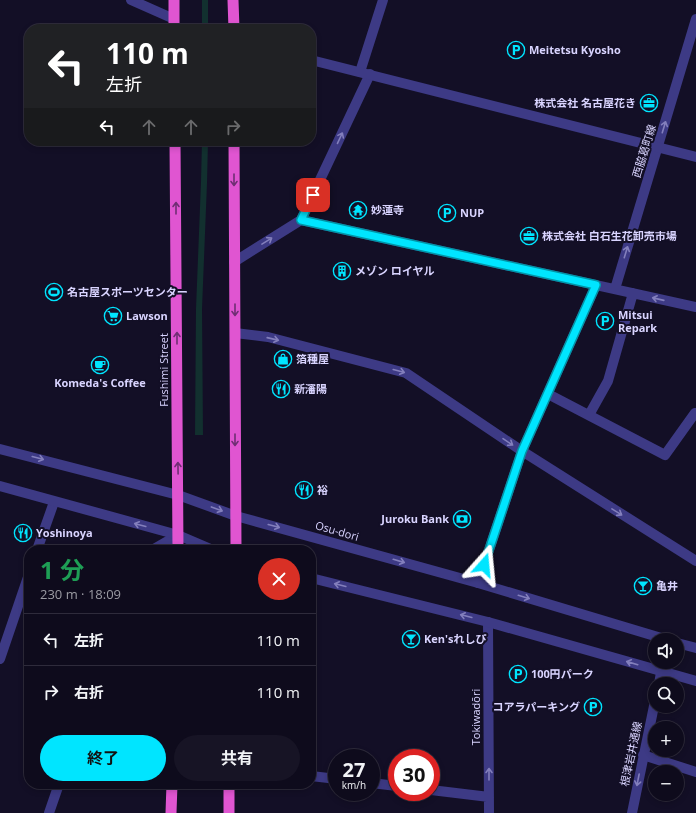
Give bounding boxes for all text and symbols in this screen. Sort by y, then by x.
text: 110 m [106,34,189,72]
icon: left [40,40,92,92]
parking icon: Meitetsu Kyosho [506,40,526,60]
place label: Meitetsu Kyosho [529,42,621,57]
text: 左折 [106,72,142,96]
office icon: 株式会社 名古屋花き [639,93,659,113]
place label: 株式会社 名古屋花き [534,95,636,110]
icon: left [96,116,118,138]
icon: ahead [138,116,160,138]
icon: ahead [180,116,202,138]
icon: right [222,116,244,138]
one-way arrow [661,121,668,134]
street label: 西脇葛町線 [628,122,659,179]
one-way arrow [337,133,344,145]
one-way arrow [230,173,238,186]
pin [296,178,330,212]
icon: arrive [302,184,324,206]
temple icon: 妙蓮寺 [348,200,368,220]
one-way arrow [172,202,180,215]
place label: 妙蓮寺 [371,202,404,217]
parking icon: NUP [437,203,457,223]
place label: NUP [460,205,484,220]
office icon: 株式会社 白石生花卸売市場 [519,226,539,246]
place label: 株式会社 白石生花卸売市場 [542,228,677,243]
one-way arrow [261,237,272,245]
one-way arrow [623,246,630,259]
building icon: メゾン ロイヤル [332,261,352,281]
place label: メゾン ロイヤル [355,263,435,278]
sports icon: 名古屋スポーツセンター [44,282,64,302]
place label: 名古屋スポーツセンター [67,284,188,299]
one-way arrow [652,294,665,302]
one-way arrow [231,303,239,316]
supermarket icon: Lawson [103,306,123,326]
place label: Mitsui Repark [618,307,657,335]
place label: Lawson [126,308,168,323]
parking icon: Mitsui Repark [595,311,615,331]
one-way arrow [173,332,181,345]
street label: Fushimi Street [156,333,171,407]
one-way arrow [266,335,279,343]
shop icon: 箔種屋 [273,349,293,369]
place label: 箔種屋 [296,351,329,366]
cafe icon: Komeda's Coffee [90,355,110,375]
one-way arrow [392,368,405,375]
place label: Komeda's Coffee [54,375,146,390]
restaurant icon: 新瀋陽 [271,379,291,399]
place label: 新瀋陽 [294,381,327,396]
one-way arrow [232,433,239,446]
one-way arrow [502,438,514,446]
one-way arrow [31,455,44,463]
one-way arrow [174,462,182,475]
restaurant icon: 裕 [294,480,314,500]
place label: 裕 [317,482,328,497]
one-way arrow [210,506,222,514]
one-way arrow [611,508,623,516]
bank icon: Juroku Bank [452,509,472,529]
place label: Juroku Bank [380,511,449,526]
street label: Osu-dori [314,517,361,544]
one-way arrow [134,521,147,528]
restaurant icon: Yoshinoya [13,523,33,543]
one-way arrow [267,523,280,530]
place label: Yoshinoya [36,525,93,540]
position arrow [463,544,505,586]
text: 1 分 [40,553,84,586]
button: close [258,558,300,600]
one-way arrow [392,558,405,565]
bar icon: 亀井 [633,576,653,596]
place label: 亀井 [656,578,678,593]
one-way arrow [334,581,347,588]
text: 230 m · 18:09 [40,585,121,603]
one-way arrow [517,594,530,601]
one-way arrow [460,612,473,620]
icon: left [40,629,62,651]
bar icon: Ken'sれしぴ [401,629,421,649]
text: 左折 [74,630,104,650]
text: 110 m [256,630,300,650]
place label: Ken'sれしぴ [424,631,486,646]
map controls [648,633,684,801]
button: sound [648,633,684,669]
one-way arrow [625,659,638,666]
parking icon: 100円パーク [508,664,528,684]
place label: 100円パーク [531,666,594,681]
button: search [648,677,684,713]
icon: right [40,681,62,703]
text: 右折 [74,682,104,702]
text: 110 m [256,682,300,702]
street label: Tokiwadōri [468,689,483,745]
parking icon: コアラパーキング [583,697,603,717]
place label: コアラパーキング [492,699,580,714]
street label: 根津岩井通線 [616,720,645,788]
button: + [648,721,684,757]
button: 終了 [40,735,166,781]
button: 共有 [174,735,300,781]
speed limit sign: 30 [388,749,440,801]
text: 27 [343,756,365,783]
button: − [648,765,684,801]
one-way arrow [485,768,492,781]
one-way arrow [634,773,642,786]
text: km/h [342,778,366,792]

